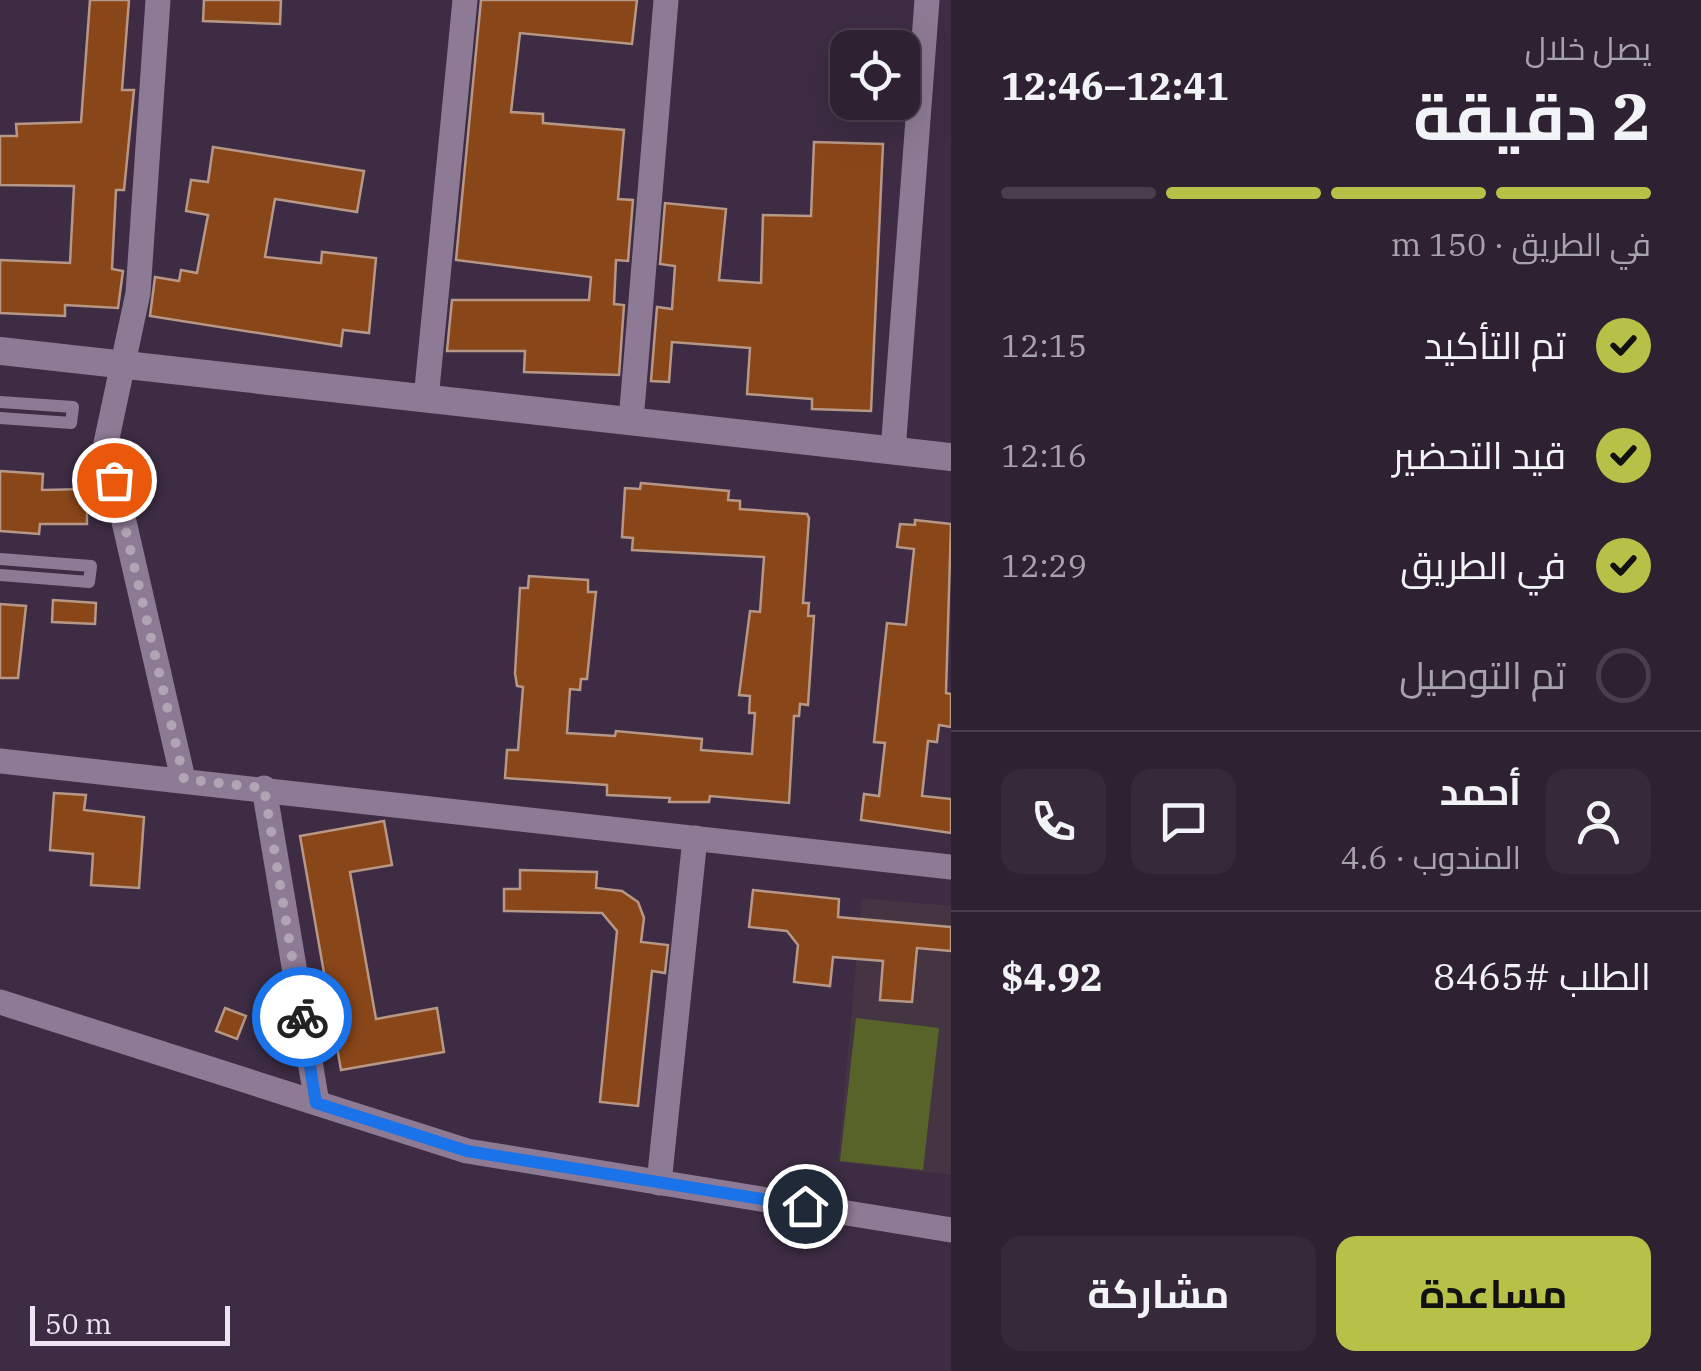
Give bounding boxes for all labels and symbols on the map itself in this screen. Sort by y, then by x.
pin [72,438,157,523]
courier [252,967,352,1067]
pin [763,1164,848,1249]
scale bar [30,1301,230,1346]

